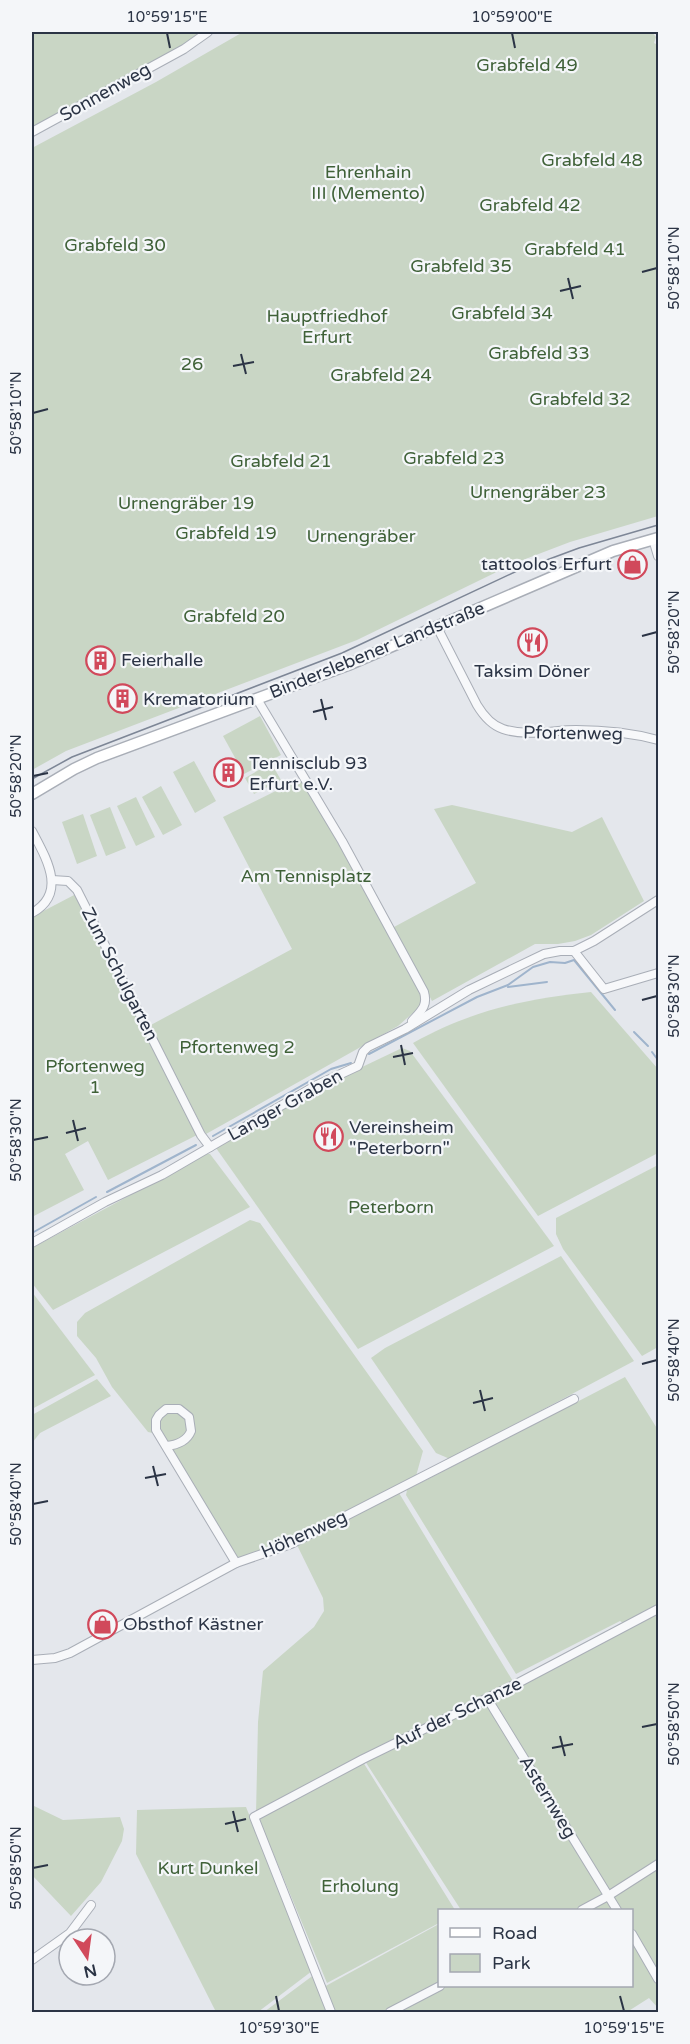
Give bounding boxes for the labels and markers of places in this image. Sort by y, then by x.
shop icon: tattoolos Erfurt [617,548,649,580]
place label: tattoolos Erfurt [481,553,612,575]
restaurant icon: Taksim Döner [516,626,548,658]
building icon: Feierhalle [84,644,116,676]
place label: Feierhalle [121,649,203,671]
place label: Taksim Döner [474,660,590,682]
building icon: Krematorium [106,683,138,715]
place label: Krematorium [143,688,255,710]
place label: Tennisclub 93 Erfurt e.V. [249,752,368,795]
building icon: Tennisclub 93 Erfurt e.V. [212,757,244,789]
place label: Vereinsheim "Peterborn" [349,1116,454,1159]
restaurant icon: Vereinsheim "Peterborn" [312,1121,344,1153]
shop icon: Obsthof Kästner [86,1608,118,1640]
place label: Obsthof Kästner [123,1613,263,1635]

